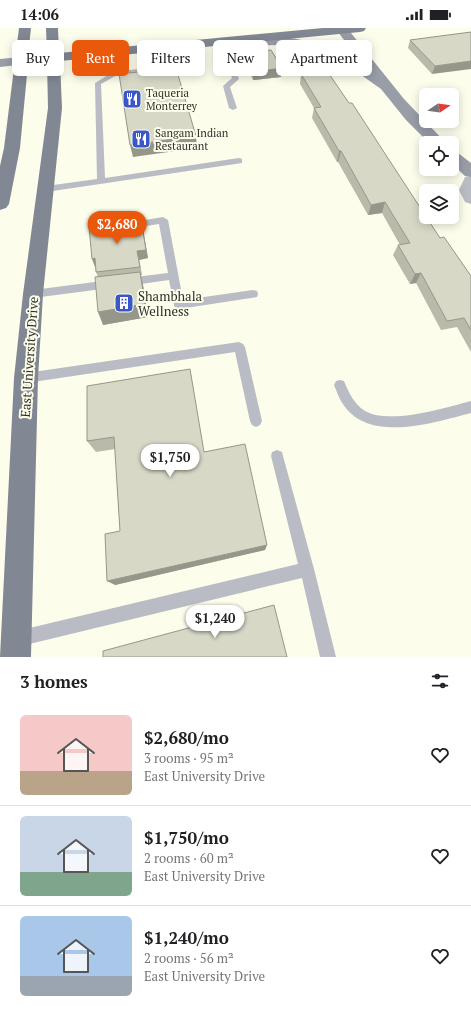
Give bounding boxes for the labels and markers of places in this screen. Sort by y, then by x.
place label: Taqueria Monterrey [146,86,198,113]
restaurant icon: Taqueria Monterrey [121,88,143,110]
place label: Sangam Indian Restaurant [155,126,229,153]
restaurant icon: Sangam Indian Restaurant [130,128,152,150]
pin: $2,680 [84,211,150,245]
place label: Shambhala Wellness [138,287,203,320]
building icon: Shambhala Wellness [113,292,135,314]
pin: $1,750 [137,444,203,478]
pin: $1,240 [182,605,248,639]

